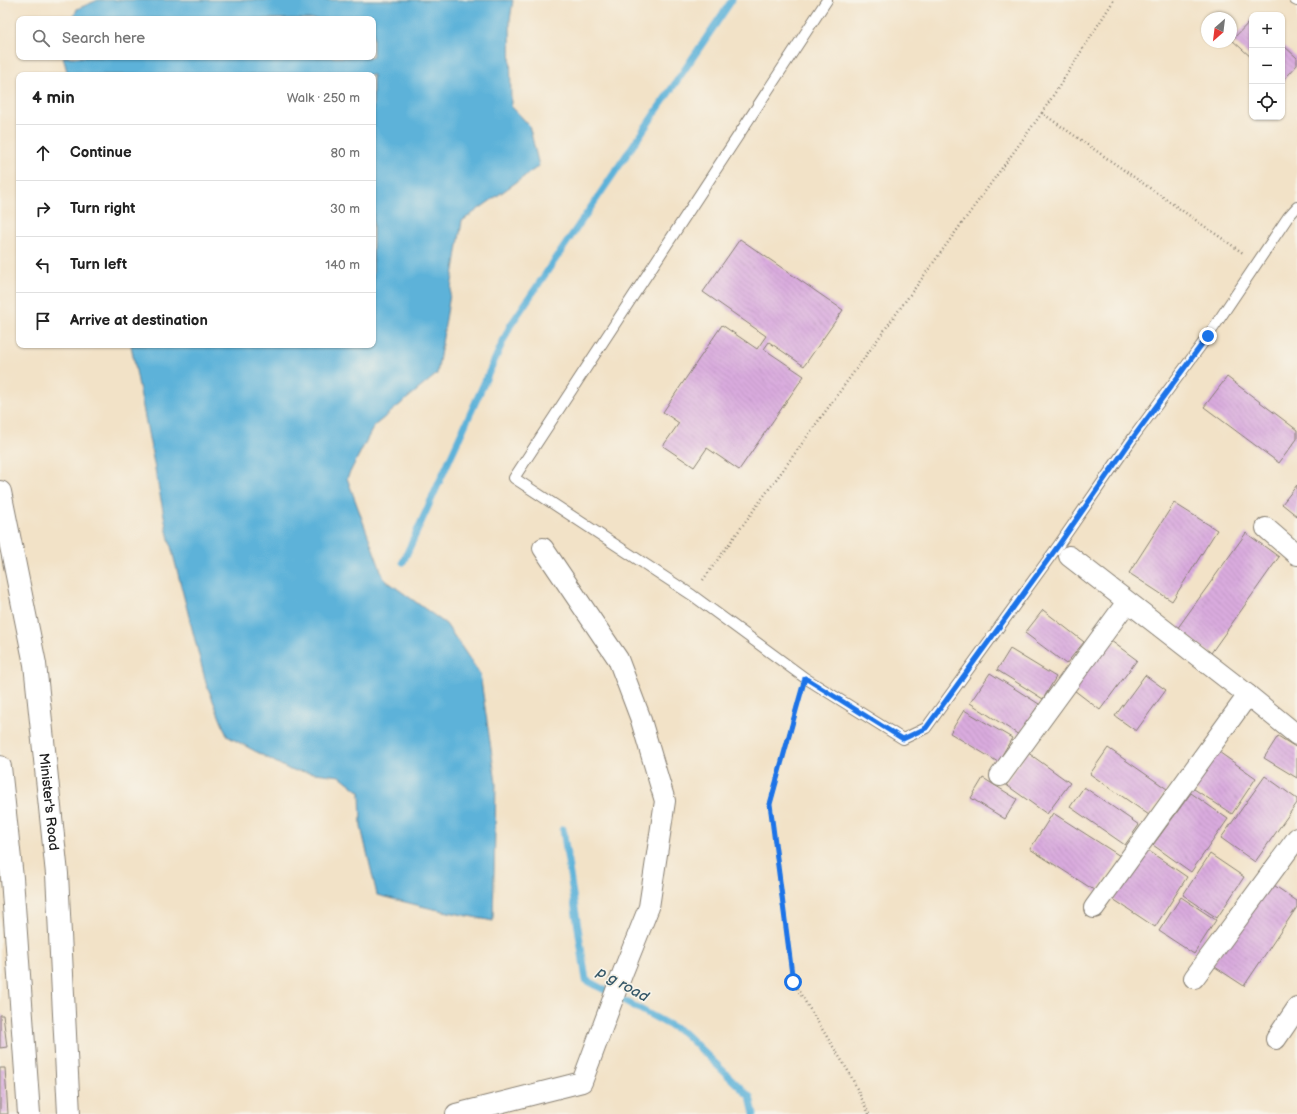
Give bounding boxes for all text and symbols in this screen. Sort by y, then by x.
north arrow [1201,12,1237,48]
map controls [1249,12,1285,120]
button: + [1249,12,1285,48]
search box [16,16,376,60]
icon: search [30,27,52,49]
text: Search here [62,29,145,48]
button: − [1249,48,1285,84]
button: locate [1249,84,1285,120]
text: 4 min [32,88,75,108]
text: Walk · 250 m [287,90,360,106]
icon: ahead [32,142,54,164]
text: Continue [70,143,132,162]
text: 80 m [331,145,360,161]
icon: right [32,198,54,220]
text: Turn right [70,199,135,218]
text: 30 m [330,201,360,217]
icon: left [32,254,54,276]
text: Turn left [70,255,127,274]
text: 140 m [325,257,360,273]
icon: arrive [32,310,54,332]
text: Arrive at destination [70,311,208,330]
route end [1199,327,1217,345]
street label: Minister's Road [35,752,62,851]
water label: p g road [593,962,652,1007]
route start [784,973,802,991]

